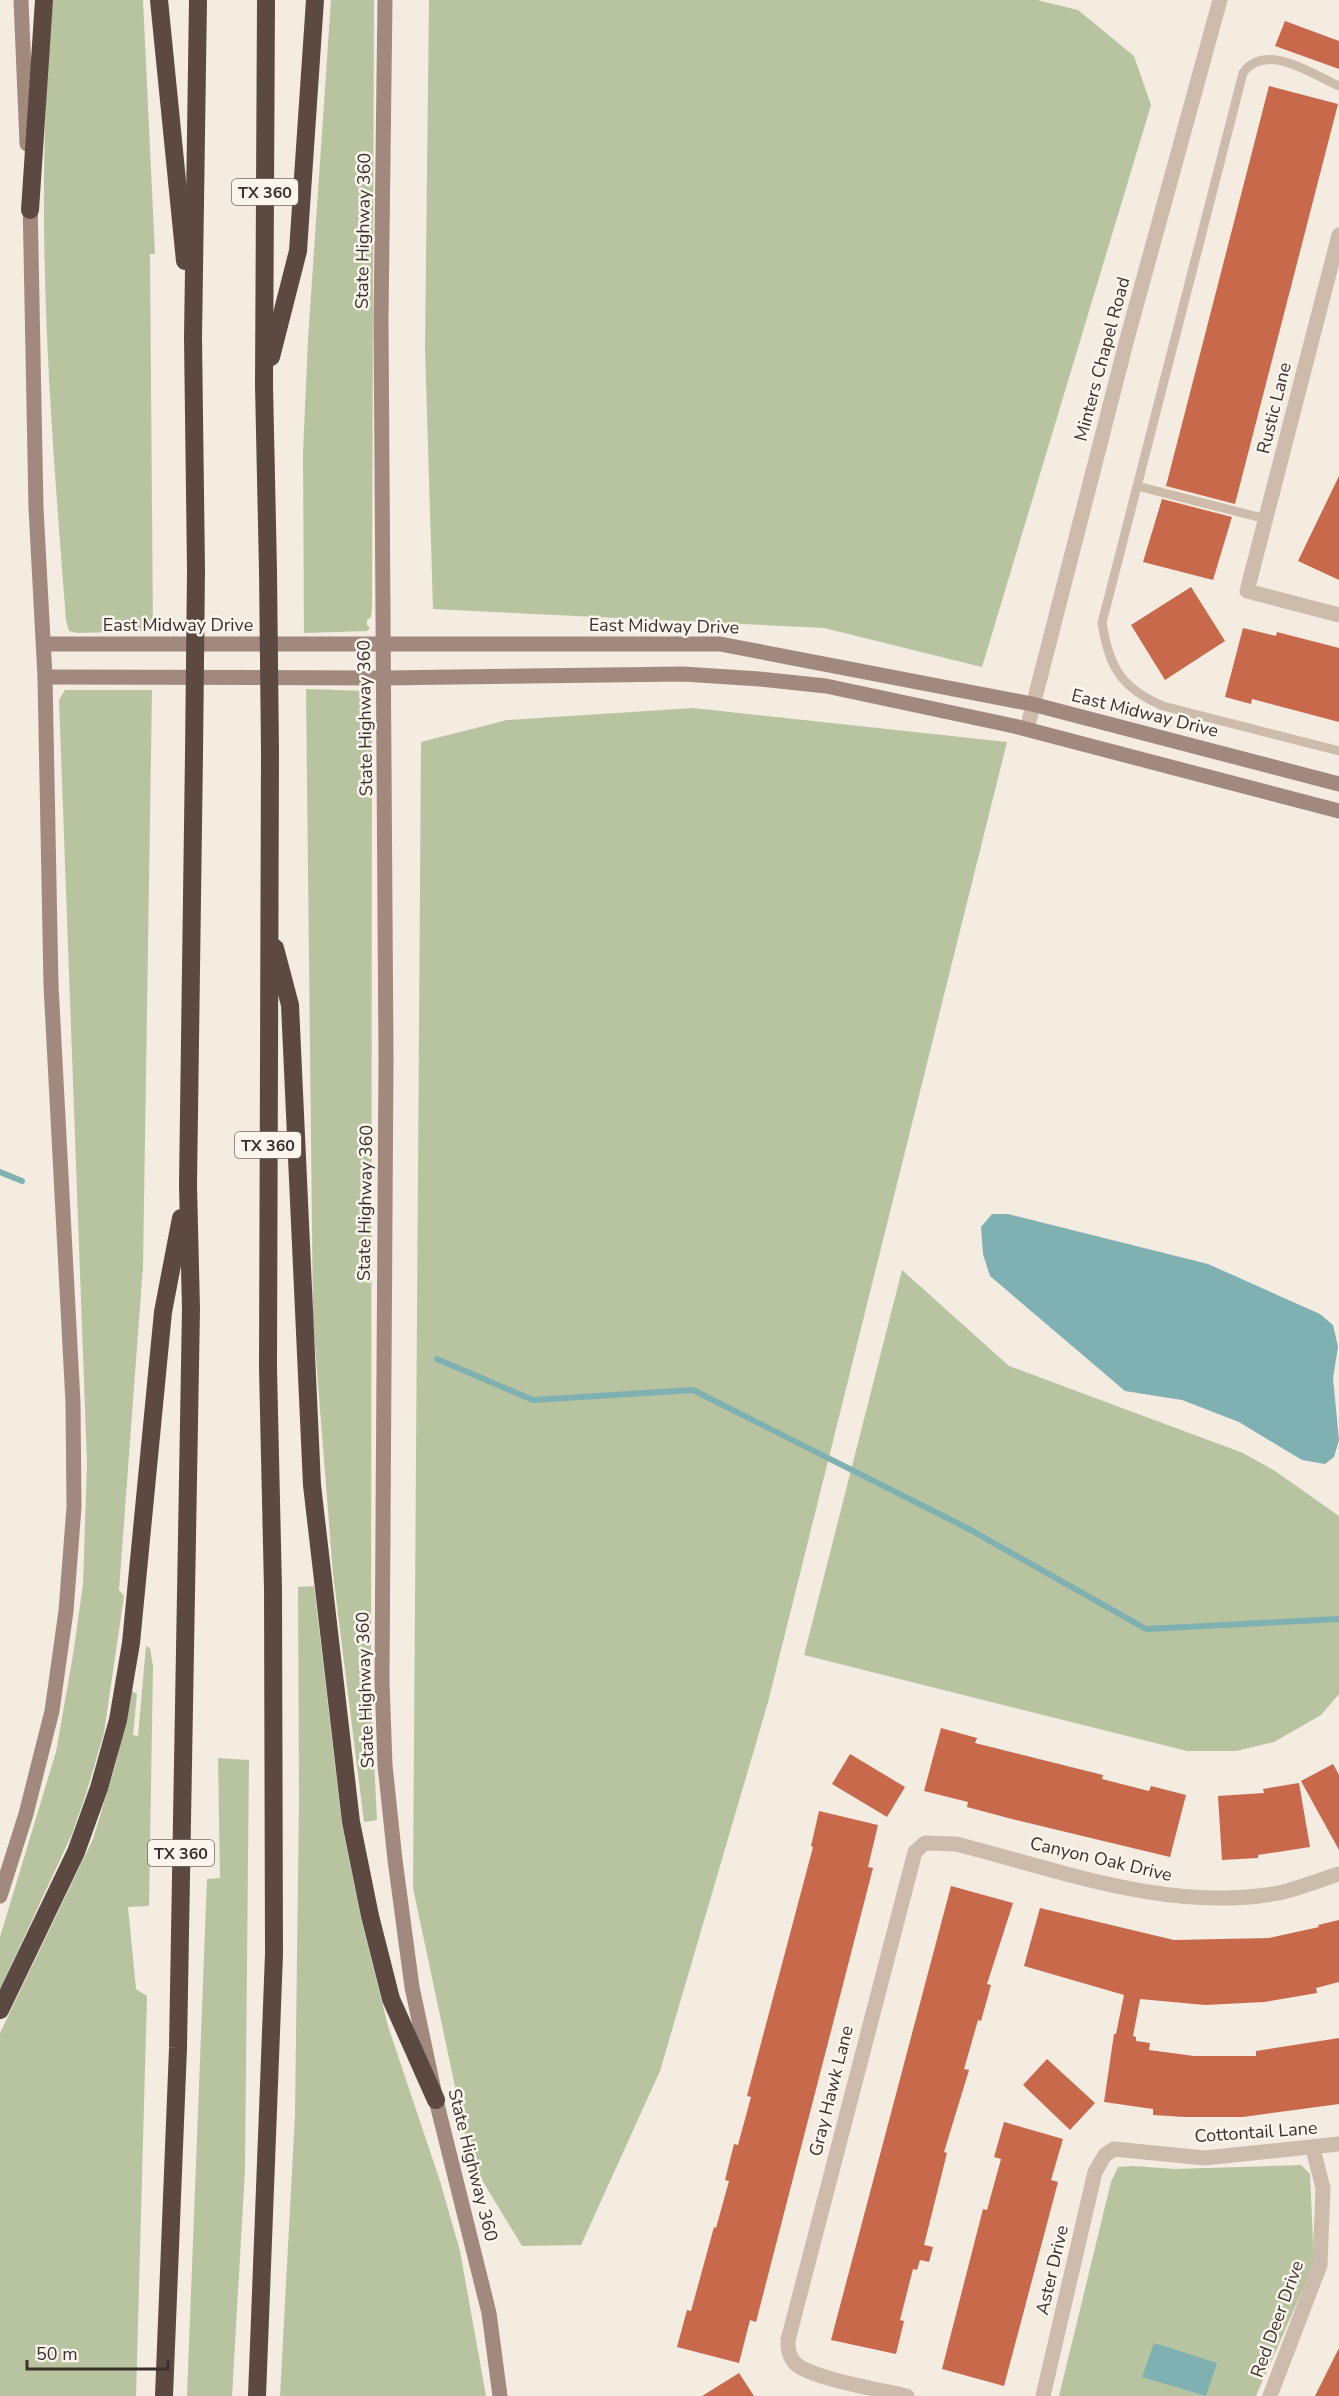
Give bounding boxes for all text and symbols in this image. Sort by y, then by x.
street label: State Highway 360 [350,153,376,309]
road number: TX 360 [232,179,298,205]
street label: Minters Chapel Road [1069,274,1135,444]
street label: Rustic Lane [1251,360,1297,456]
street label: East Midway Drive [103,613,253,637]
street label: East Midway Drive [589,613,739,639]
street label: State Highway 360 [352,640,378,796]
street label: East Midway Drive [1069,683,1221,743]
street label: State Highway 360 [352,1125,378,1281]
road number: TX 360 [235,1132,301,1158]
street label: State Highway 360 [350,1611,380,1769]
street label: Canyon Oak Drive [1028,1831,1174,1887]
road number: TX 360 [148,1840,214,1866]
street label: Gray Hawk Lane [803,2023,859,2159]
street label: State Highway 360 [442,2086,504,2244]
street label: Cottontail Lane [1194,2116,1318,2148]
street label: Aster Drive [1030,2223,1074,2317]
street label: Red Deer Drive [1245,2257,1309,2381]
scale bar [27,2333,168,2371]
text: 50 m [36,2342,78,2366]

